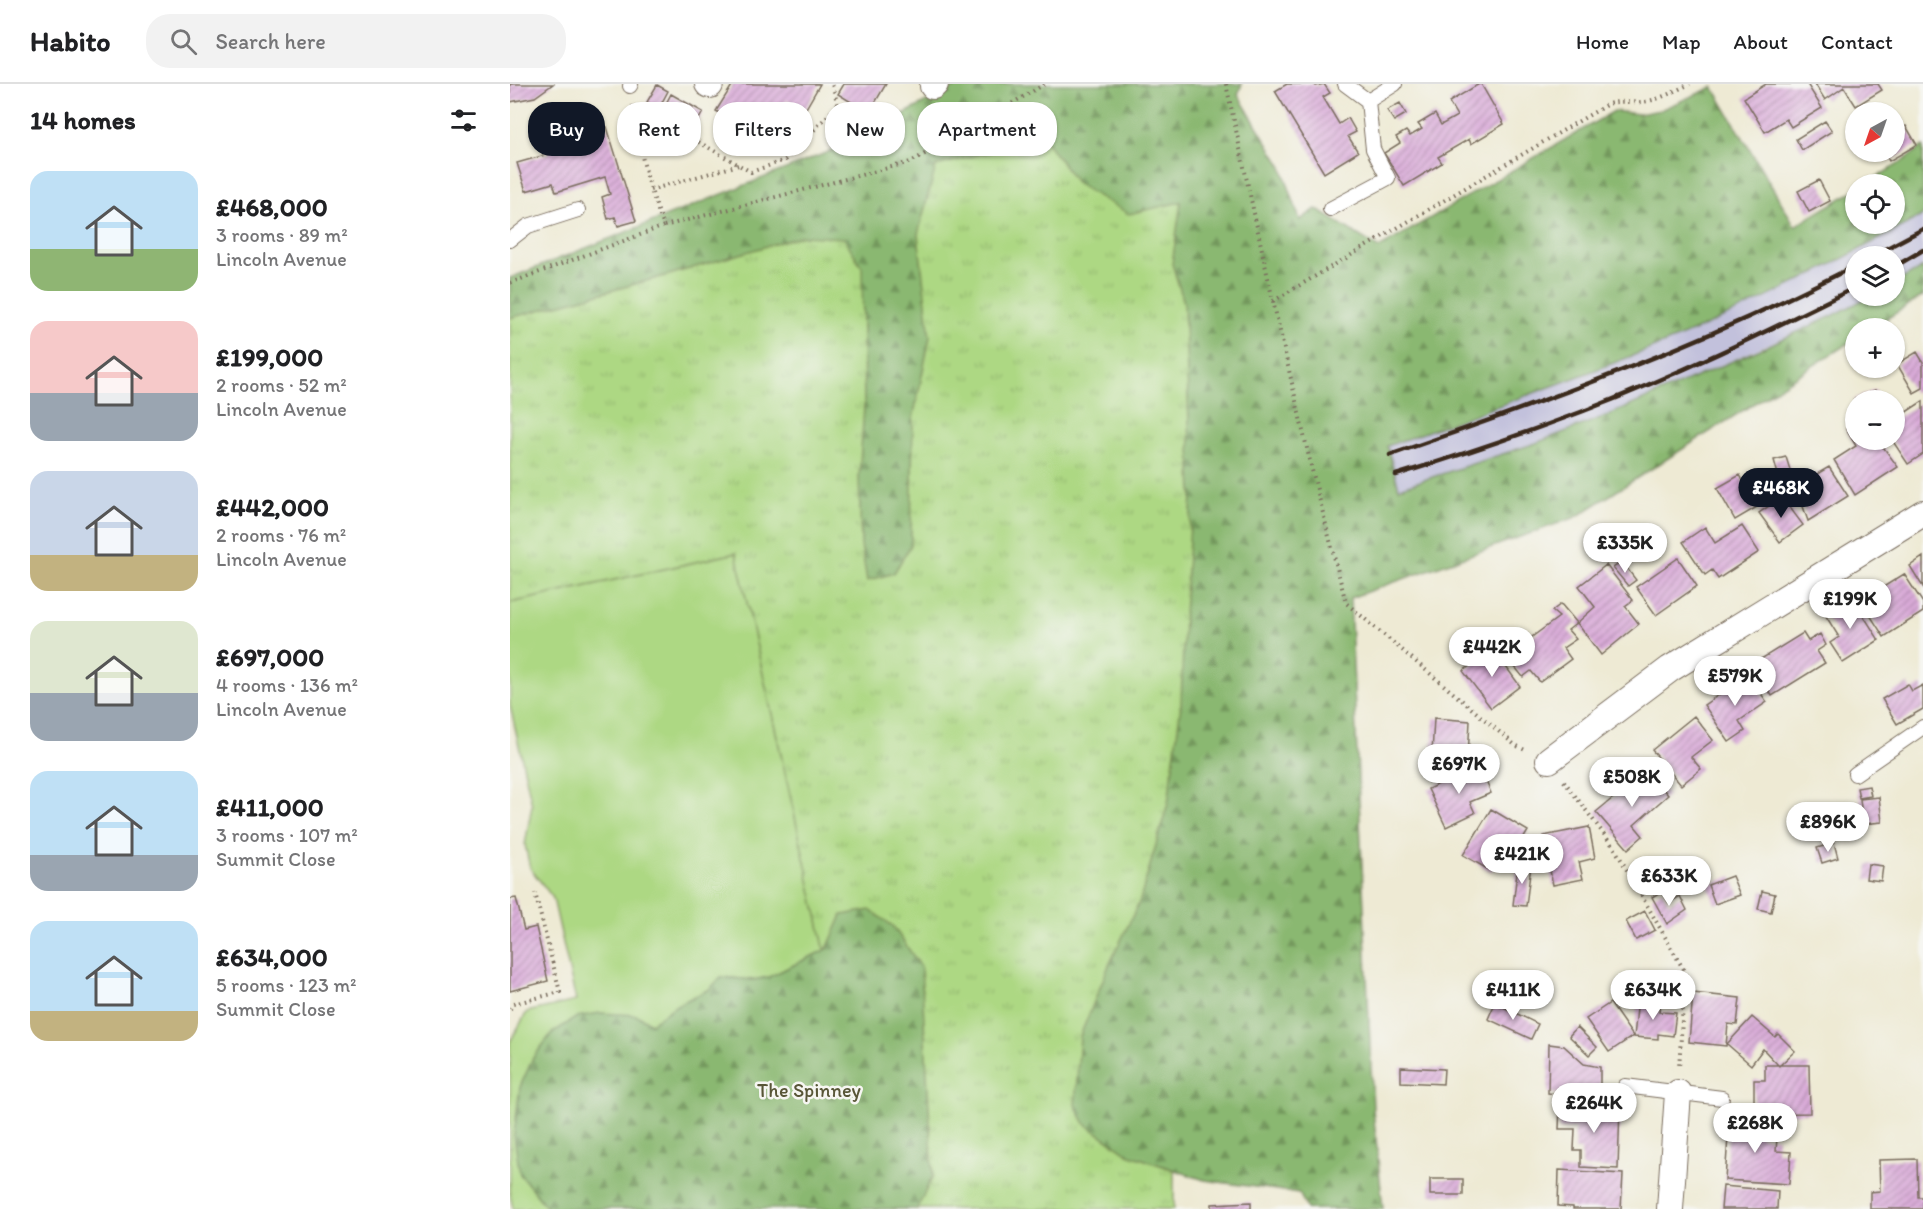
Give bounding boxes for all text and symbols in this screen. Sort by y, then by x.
search box [146,14,566,68]
text: Habito [30,24,110,58]
icon: search [167,25,200,58]
text: Search here [215,28,326,55]
text: Home [1576,29,1629,54]
text: Map [1662,29,1701,54]
text: About [1734,29,1788,54]
text: Contact [1821,29,1893,54]
chip: Buy [528,102,605,156]
chip: Rent [617,102,701,156]
chip: Filters [713,102,813,156]
chip: New [825,102,905,156]
chip: Apartment [917,102,1057,156]
north arrow [1845,102,1905,162]
map controls [1845,102,1905,450]
text: 14 homes [30,104,136,136]
icon: filters [447,104,480,137]
button: locate [1845,174,1905,234]
text: £468,000 [216,191,328,223]
icon: home [78,195,150,267]
text: 3 rooms · 89 m² [216,223,348,247]
button: layers [1845,246,1905,306]
text: Lincoln Avenue [216,247,347,271]
button: + [1845,318,1905,378]
text: £199,000 [216,341,323,373]
icon: home [78,345,150,417]
text: 2 rooms · 52 m² [216,373,347,397]
button: − [1845,390,1905,450]
text: Lincoln Avenue [216,397,347,421]
pin: £468K [1739,468,1823,519]
text: £468K [1752,475,1810,499]
text: £442,000 [216,491,329,523]
icon: home [78,495,150,567]
text: 2 rooms · 76 m² [216,523,346,547]
pin: £335K [1583,523,1667,574]
text: £335K [1597,530,1653,554]
text: Lincoln Avenue [216,547,347,571]
pin: £199K [1808,579,1892,630]
text: £199K [1823,586,1877,610]
pin: £442K [1450,627,1534,678]
text: £442K [1463,634,1521,658]
text: £697,000 [216,641,324,673]
icon: home [78,645,150,717]
pin: £579K [1693,656,1777,707]
text: £579K [1708,663,1762,687]
text: 4 rooms · 136 m² [216,673,358,697]
text: Lincoln Avenue [216,697,347,721]
pin: £697K [1417,744,1501,795]
text: £697K [1432,751,1486,775]
pin: £508K [1590,757,1674,808]
text: £508K [1603,764,1661,788]
text: £411,000 [216,791,324,823]
icon: home [78,795,150,867]
pin: £896K [1786,802,1870,853]
text: £896K [1800,809,1856,833]
text: 3 rooms · 107 m² [216,823,358,847]
pin: £421K [1480,834,1564,885]
text: £421K [1494,841,1550,865]
text: Summit Close [216,847,335,871]
pin: £633K [1627,856,1711,907]
text: £633K [1641,863,1697,887]
text: £634,000 [216,941,328,973]
icon: home [78,945,150,1017]
pin: £411K [1471,970,1555,1021]
pin: £634K [1611,970,1695,1021]
text: 5 rooms · 123 m² [216,973,357,997]
text: £411K [1486,977,1540,1001]
text: £634K [1625,977,1681,1001]
text: Summit Close [216,997,335,1021]
park label: The Spinney [757,1078,862,1102]
pin: £264K [1552,1083,1636,1134]
text: £264K [1566,1090,1622,1114]
pin: £268K [1713,1103,1797,1154]
text: £268K [1727,1110,1783,1134]

